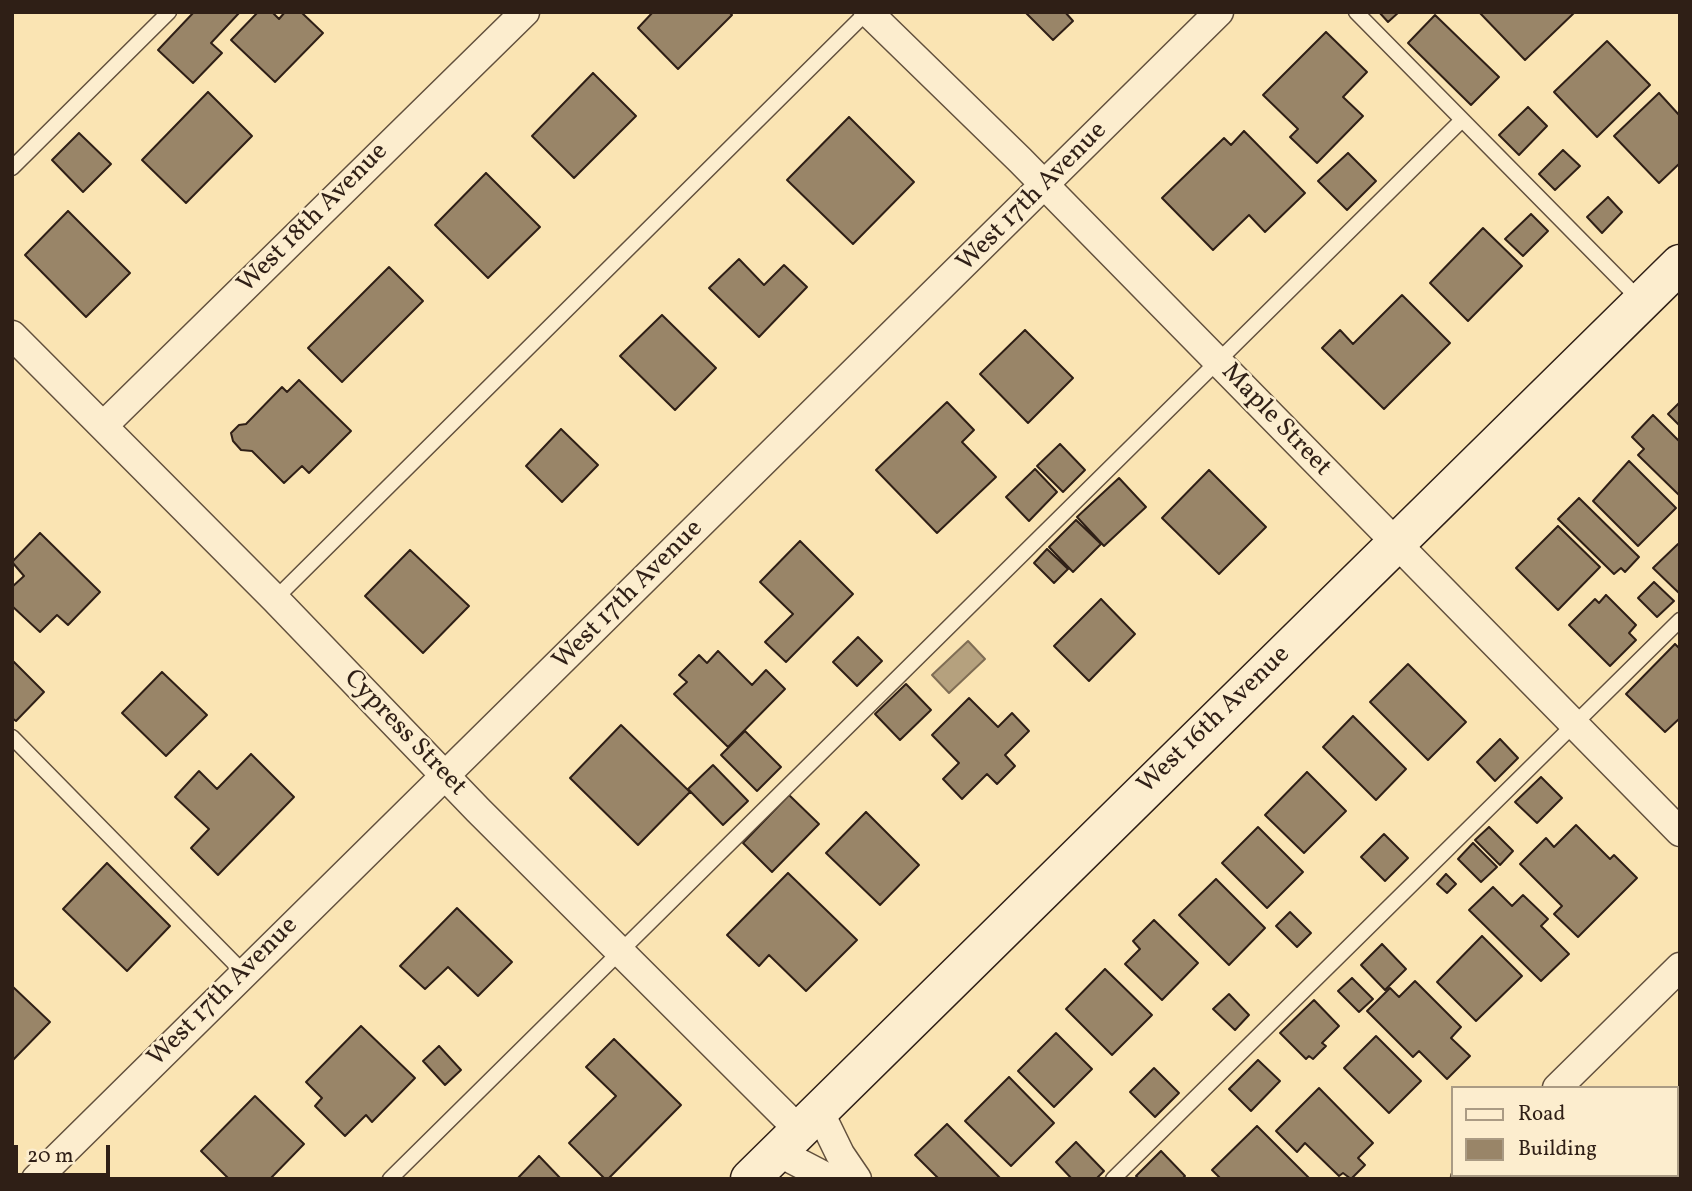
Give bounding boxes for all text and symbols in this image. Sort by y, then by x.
street label: West 17th Avenue [951,116,1115,280]
street label: West 18th Avenue [232,137,396,301]
street label: Maple Street [1213,358,1337,484]
street label: West 17th Avenue [547,514,711,678]
street label: West 16th Avenue [1132,640,1298,802]
street label: Cypress Street [336,664,472,804]
street label: West 17th Avenue [142,911,306,1075]
legend [1450,1086,1678,1177]
text: Road [1518,1100,1565,1129]
scale bar [18,1132,114,1176]
text: Building [1518,1135,1597,1164]
text: 20 m [27,1142,73,1171]

